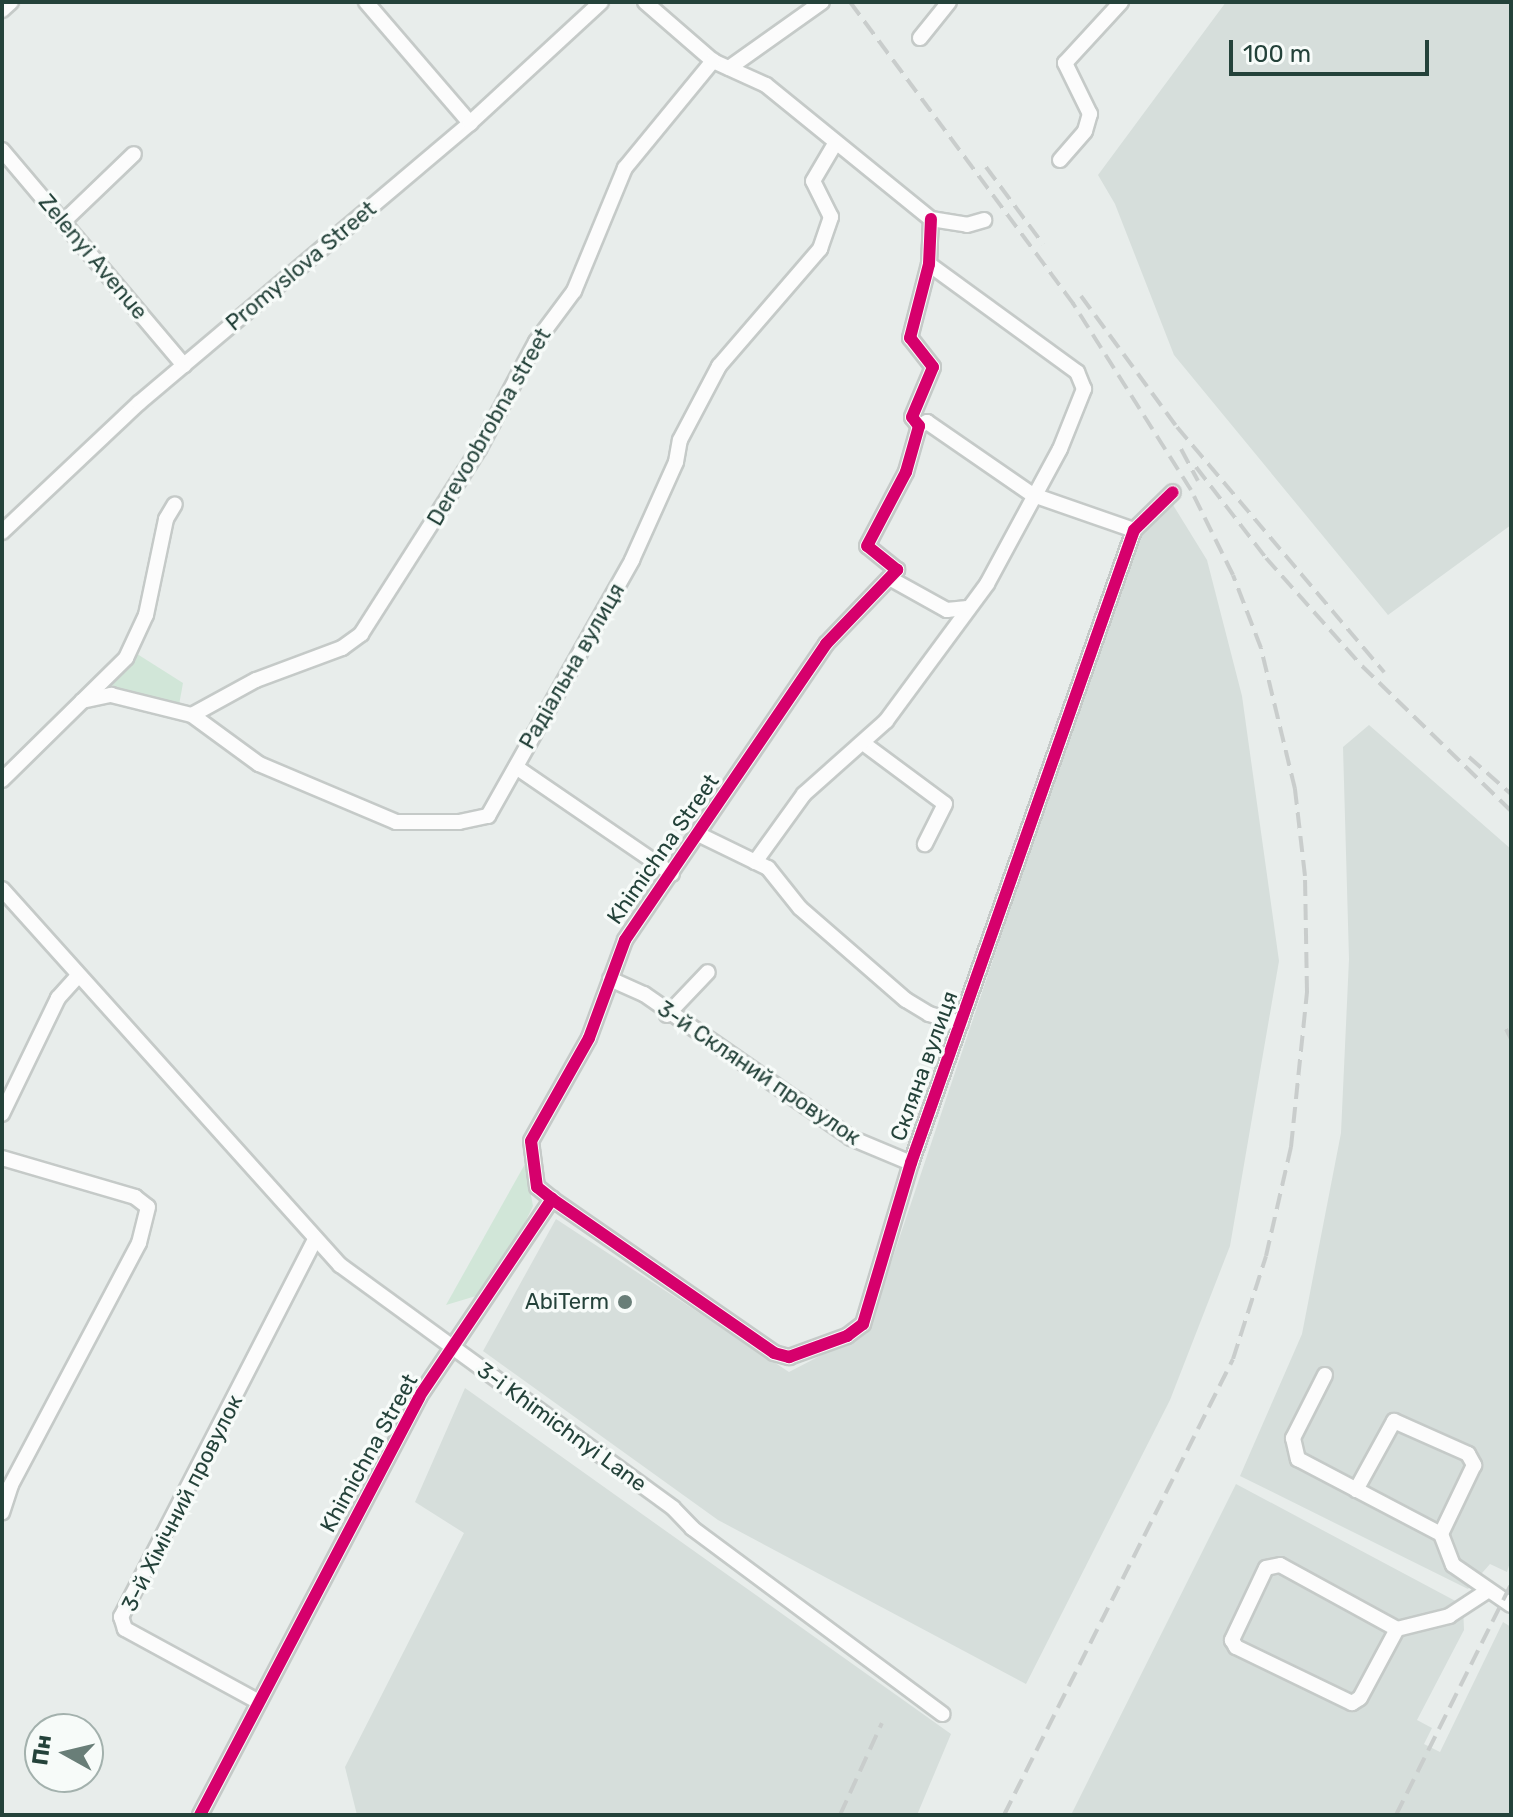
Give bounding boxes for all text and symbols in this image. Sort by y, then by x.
scale bar [1233,24,1433,74]
text: 100 m [1243,40,1311,68]
street label: Zelenyi Avenue [33,189,153,325]
street label: Promyslova Street [221,196,381,336]
street label: Derevoobrobna street [422,324,556,530]
street label: Радіальна вулиця [514,578,630,754]
street label: Khimichna Street [601,769,725,929]
street label: Скляна вулиця [885,987,963,1145]
street label: 3-й Скляний провулок [653,995,865,1151]
place label: AbiTerm [525,1289,609,1315]
marker: AbiTerm [616,1293,634,1311]
street label: 3-i Khimichnyi Lane [472,1357,652,1497]
street label: Khimichna Street [315,1369,423,1537]
street label: 3-й Хімічний провулок [116,1390,248,1616]
north arrow [24,1713,104,1793]
text: Пн [26,1733,57,1767]

